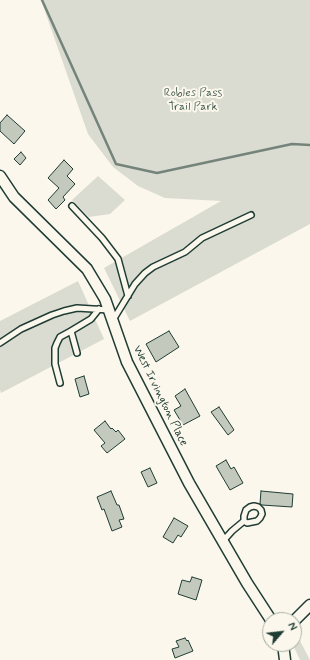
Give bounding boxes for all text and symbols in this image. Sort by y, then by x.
park label: Robles Pass Trail Park [164,86,222,114]
street label: West Irvington Place [129,343,191,449]
north arrow [262,612,302,652]
text: N [284,620,300,633]

